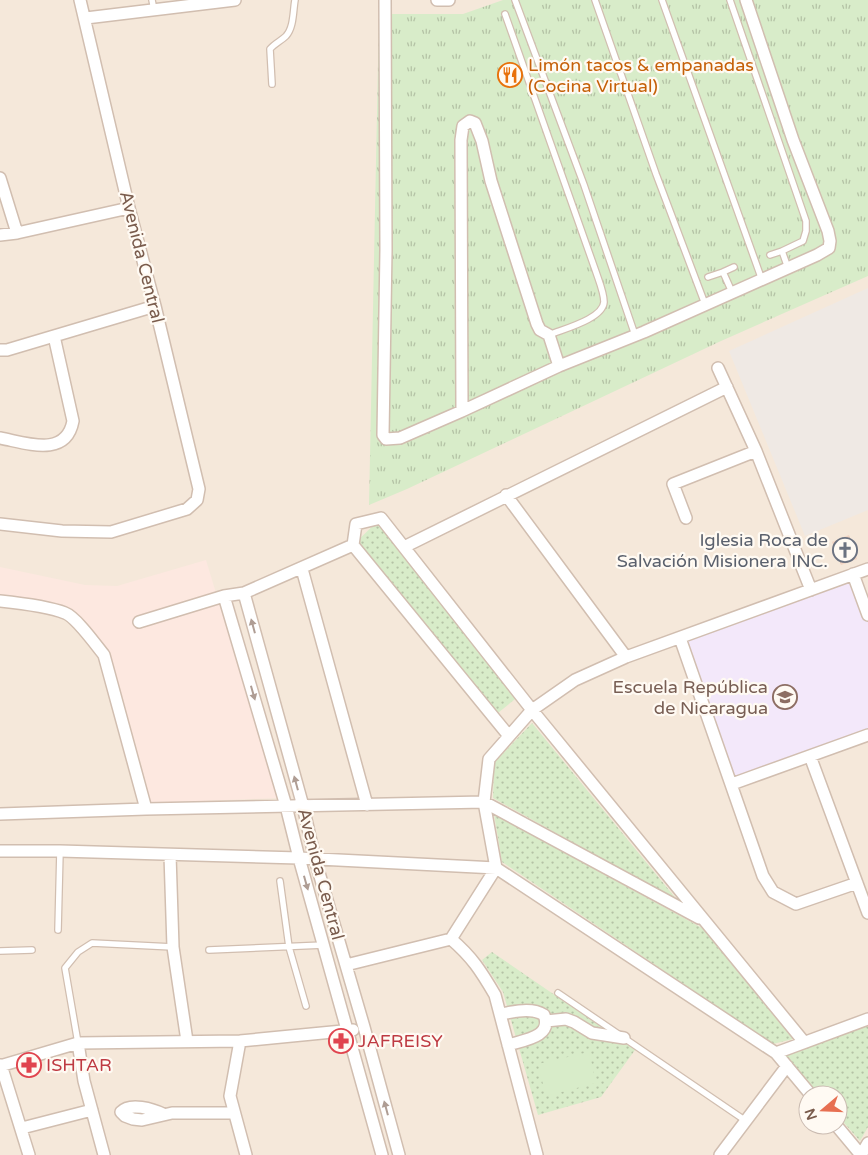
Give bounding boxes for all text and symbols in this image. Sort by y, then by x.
place label: Limón tacos & empanadas (Cocina Virtual) [528,54,754,97]
restaurant icon: Limón tacos & empanadas (Cocina Virtual) [497,62,523,88]
street label: Avenida Central [115,189,169,325]
place label: Iglesia Roca de Salvación Misionera INC. [617,529,828,572]
church icon: Iglesia Roca de Salvación Misionera INC. [832,537,858,563]
one-way arrow [249,619,257,634]
place label: Escuela República de Nicaragua [613,676,768,719]
school or university icon: Escuela República de Nicaragua [772,684,798,710]
one-way arrow [249,686,257,701]
one-way arrow [292,775,300,790]
street label: Avenida Central [293,806,349,942]
one-way arrow [302,876,310,891]
pharmacy icon: JAFREISY [328,1028,354,1054]
place label: JAFREISY [358,1030,443,1052]
pharmacy icon: ISHTAR [16,1052,42,1078]
place label: ISHTAR [46,1054,112,1076]
north arrow [798,1085,848,1135]
one-way arrow [382,1100,390,1115]
text: N [801,1106,821,1122]

